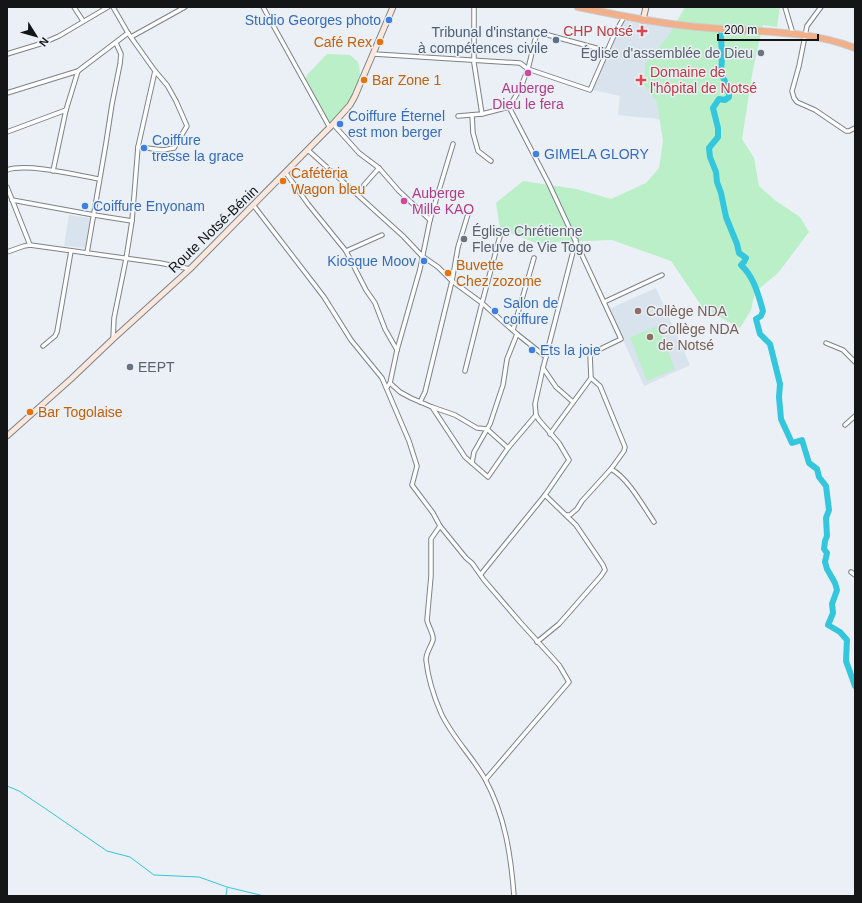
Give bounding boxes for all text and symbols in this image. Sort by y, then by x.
place label: Studio Georges photo [245,12,381,28]
marker: Studio Georges photo [384,15,394,25]
north arrow [16,16,56,56]
scale bar [718,16,818,42]
place label: CHP Notsé [563,23,633,39]
text: 200 m [724,23,757,37]
place label: Tribunal d'instance à compétences civile [418,24,548,56]
marker: CHP Notsé [636,25,648,37]
place label: Café Rex [314,34,372,50]
text: N [37,35,51,49]
marker: Tribunal d'instance à compétences civile [551,35,561,45]
marker: Café Rex [375,37,385,47]
place label: Église d'assemblée de Dieu [581,45,753,61]
marker: Église d'assemblée de Dieu [756,48,766,58]
place label: Domaine de l'hôpital de Notsé [650,64,757,96]
marker: Auberge Dieu le fera [523,68,533,78]
place label: Bar Zone 1 [372,72,441,88]
marker: Domaine de l'hôpital de Notsé [635,74,647,86]
marker: Bar Zone 1 [359,75,369,85]
place label: Auberge Dieu le fera [492,80,564,112]
place label: Coiffure Éternel est mon berger [348,108,445,140]
marker: Coiffure Éternel est mon berger [335,119,345,129]
place label: Coiffure tresse la grace [152,132,244,164]
marker: Coiffure tresse la grace [139,143,149,153]
place label: GIMELA GLORY [544,146,649,162]
marker: GIMELA GLORY [531,149,541,159]
place label: Cafétéria Wagon bleu [291,165,365,197]
marker: Cafétéria Wagon bleu [278,176,288,186]
street label: Route Notsé-Bénin [165,182,261,276]
place label: Auberge Mille KAO [412,185,474,217]
marker: Auberge Mille KAO [399,196,409,206]
place label: Coiffure Enyonam [93,198,205,214]
marker: Coiffure Enyonam [80,201,90,211]
place label: Église Chrétienne Fleuve de Vie Togo [472,223,592,255]
marker: Église Chrétienne Fleuve de Vie Togo [459,234,469,244]
place label: Kiosque Moov [327,253,416,269]
marker: Kiosque Moov [419,256,429,266]
place label: Buvette Chez zozome [456,257,542,289]
marker: Buvette Chez zozome [443,268,453,278]
place label: Salon de coiffure [503,295,558,327]
place label: Collège NDA [646,303,728,319]
marker: Salon de coiffure [490,306,500,316]
marker: Collège NDA [633,306,643,316]
place label: Collège NDA de Notsé [658,321,740,353]
marker: Collège NDA de Notsé [645,332,655,342]
place label: Ets la joie [540,342,601,358]
marker: Ets la joie [527,345,537,355]
place label: EEPT [138,359,175,375]
marker: EEPT [125,362,135,372]
place label: Bar Togolaise [38,404,123,420]
marker: Bar Togolaise [25,407,35,417]

